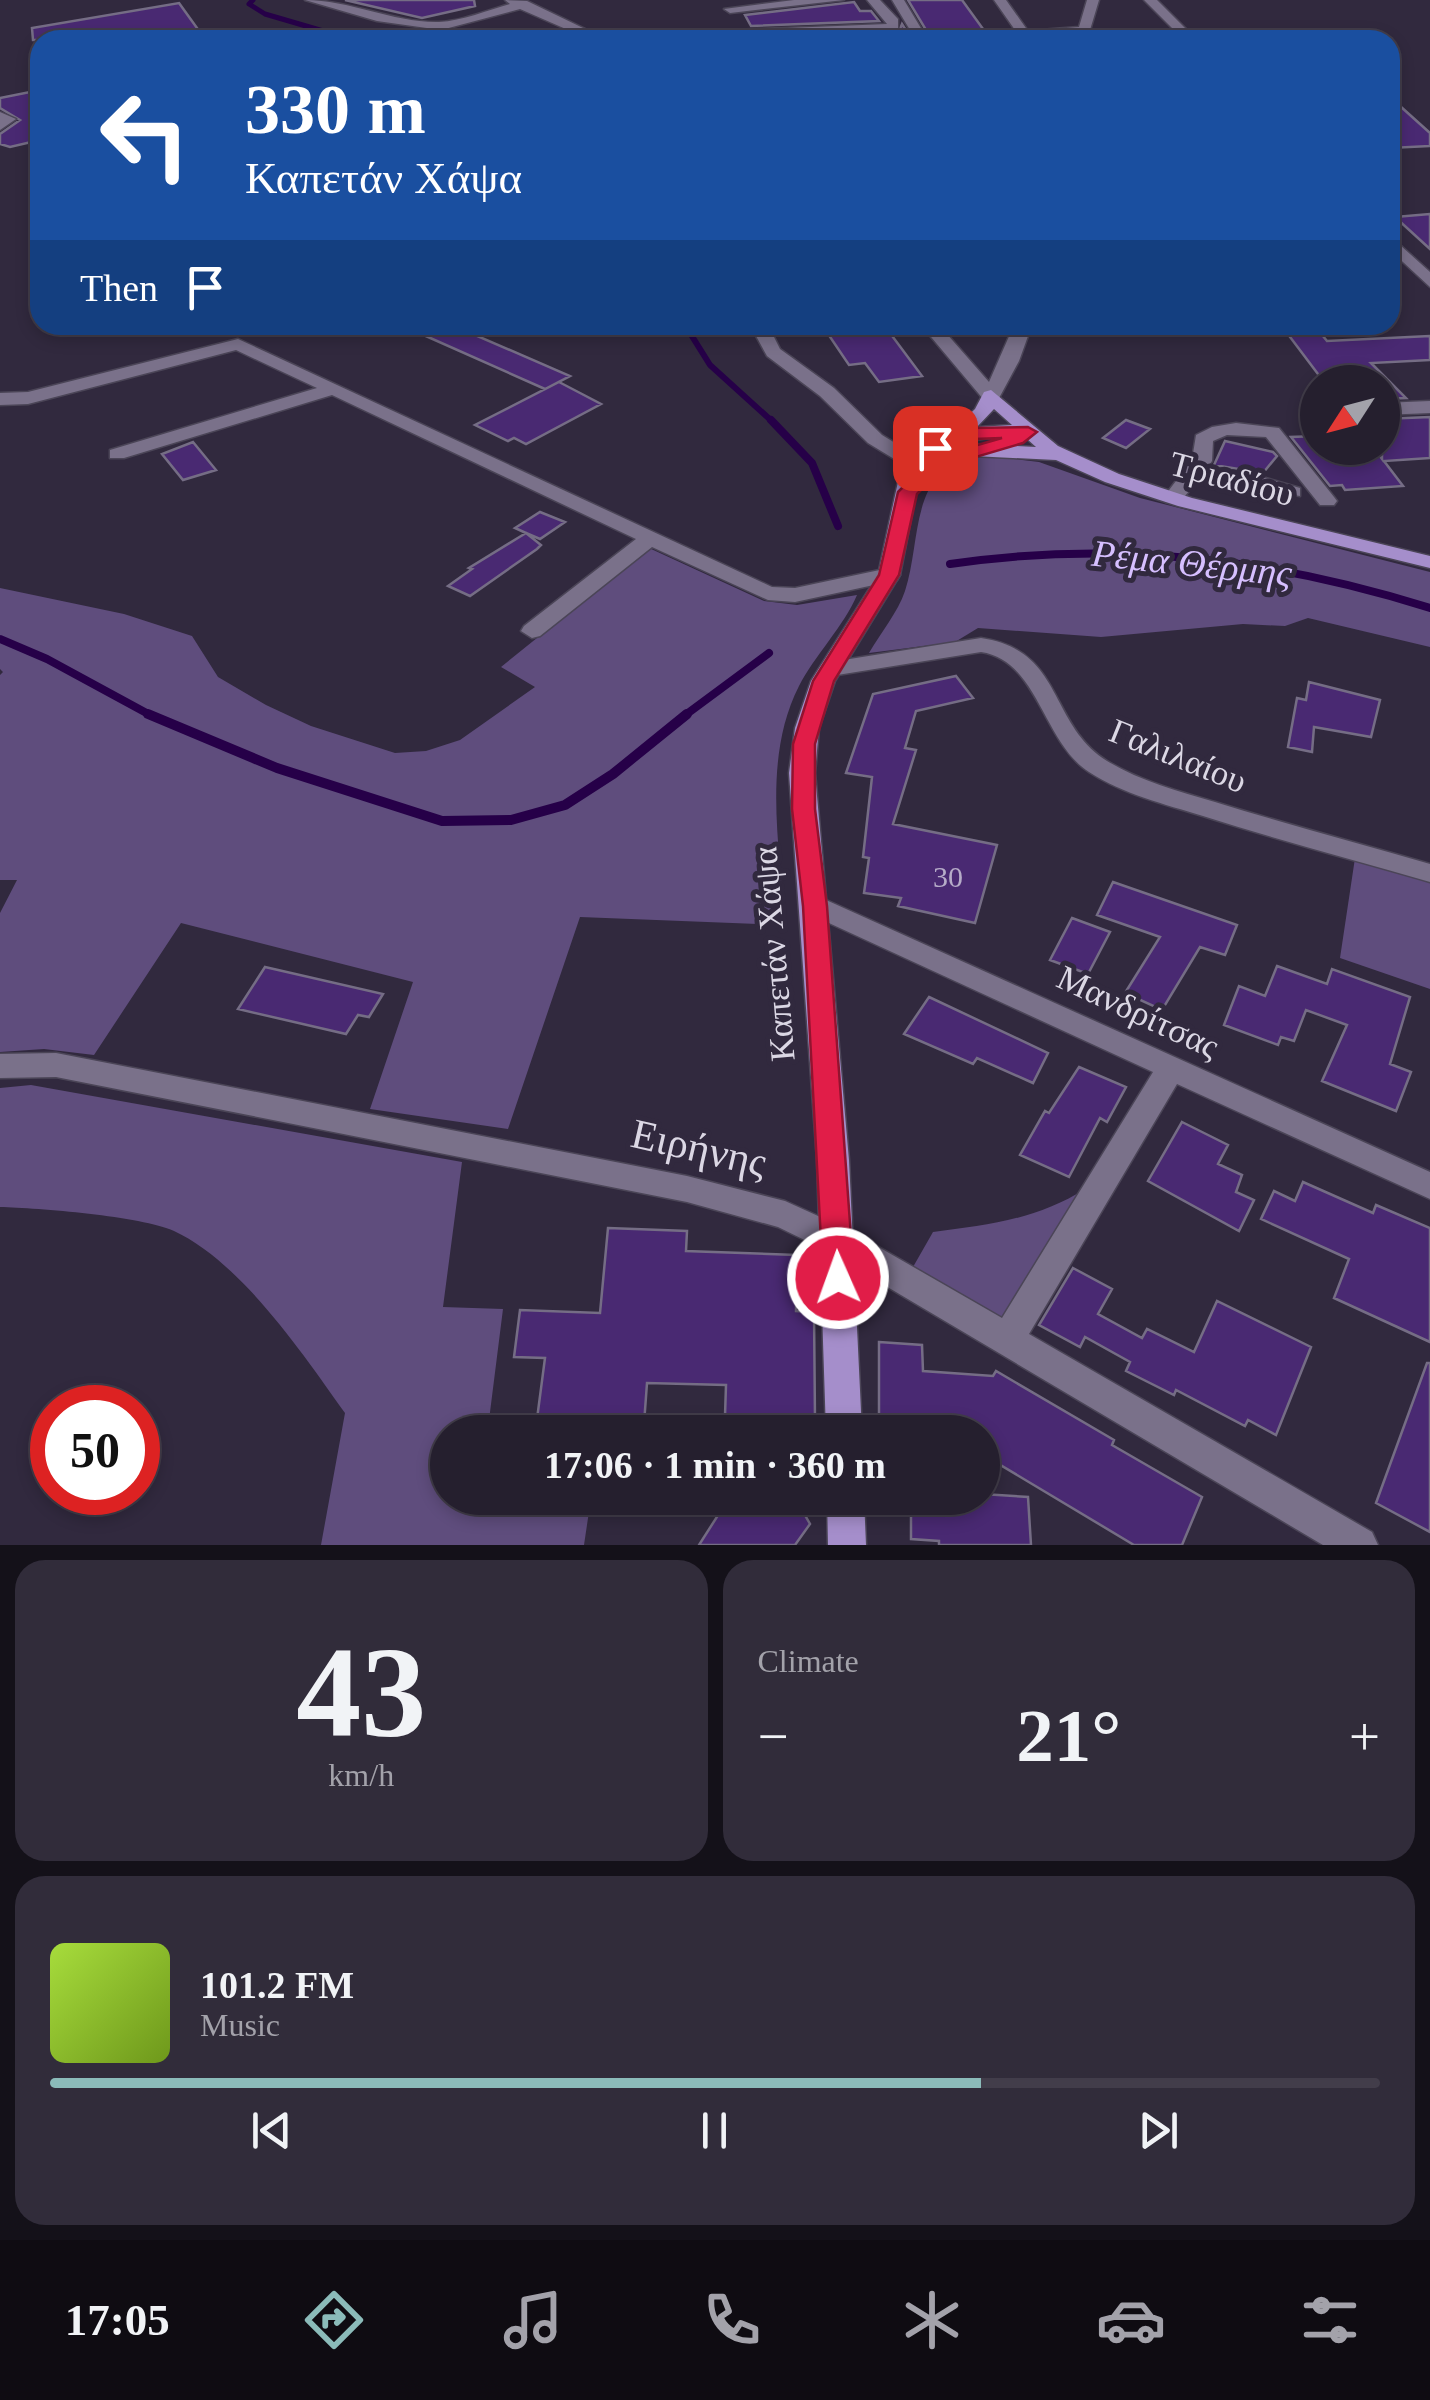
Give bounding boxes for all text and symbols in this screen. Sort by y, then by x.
icon: left [80,70,210,200]
text: 330 m [245,71,426,148]
text: Καπετάν Χάψα [245,153,522,203]
icon: arrive [178,260,233,315]
text: Then [80,267,158,309]
north arrow [1300,365,1400,465]
map controls [1300,365,1400,465]
pin [893,406,978,491]
icon: arrive [908,421,963,476]
street label: Τριαδίου [1165,444,1299,514]
water label: Ρέμα Θέρμης [1089,532,1295,594]
street label: Γαλιλαίου [1104,711,1252,801]
street label: Καπετάν Χάψα [745,845,803,1063]
house number: 30 [933,860,963,893]
street label: Μανδρίτσας [1051,958,1225,1066]
street label: Ειρήνης [627,1110,772,1186]
position arrow [786,1226,890,1330]
speed limit sign: 50 [30,1385,160,1515]
text: 17:06 · 1 min · 360 m [544,1444,886,1486]
text: 43 [296,1620,426,1764]
text: Climate [758,1643,859,1679]
text: 21° [1016,1694,1121,1777]
text: − [758,1706,789,1767]
text: + [1349,1706,1380,1767]
text: km/h [328,1757,394,1793]
text: 101.2 FM [200,1964,354,2006]
text: Music [200,2007,280,2043]
icon: previous [244,2103,299,2158]
icon: pause [687,2103,742,2158]
icon: next [1131,2103,1186,2158]
icon: directions [299,2285,369,2355]
icon: music [498,2285,568,2355]
icon: phone [697,2285,767,2355]
icon: climate [897,2285,967,2355]
icon: car [1096,2285,1166,2355]
icon: filters [1295,2285,1365,2355]
text: 17:05 [65,2295,170,2345]

